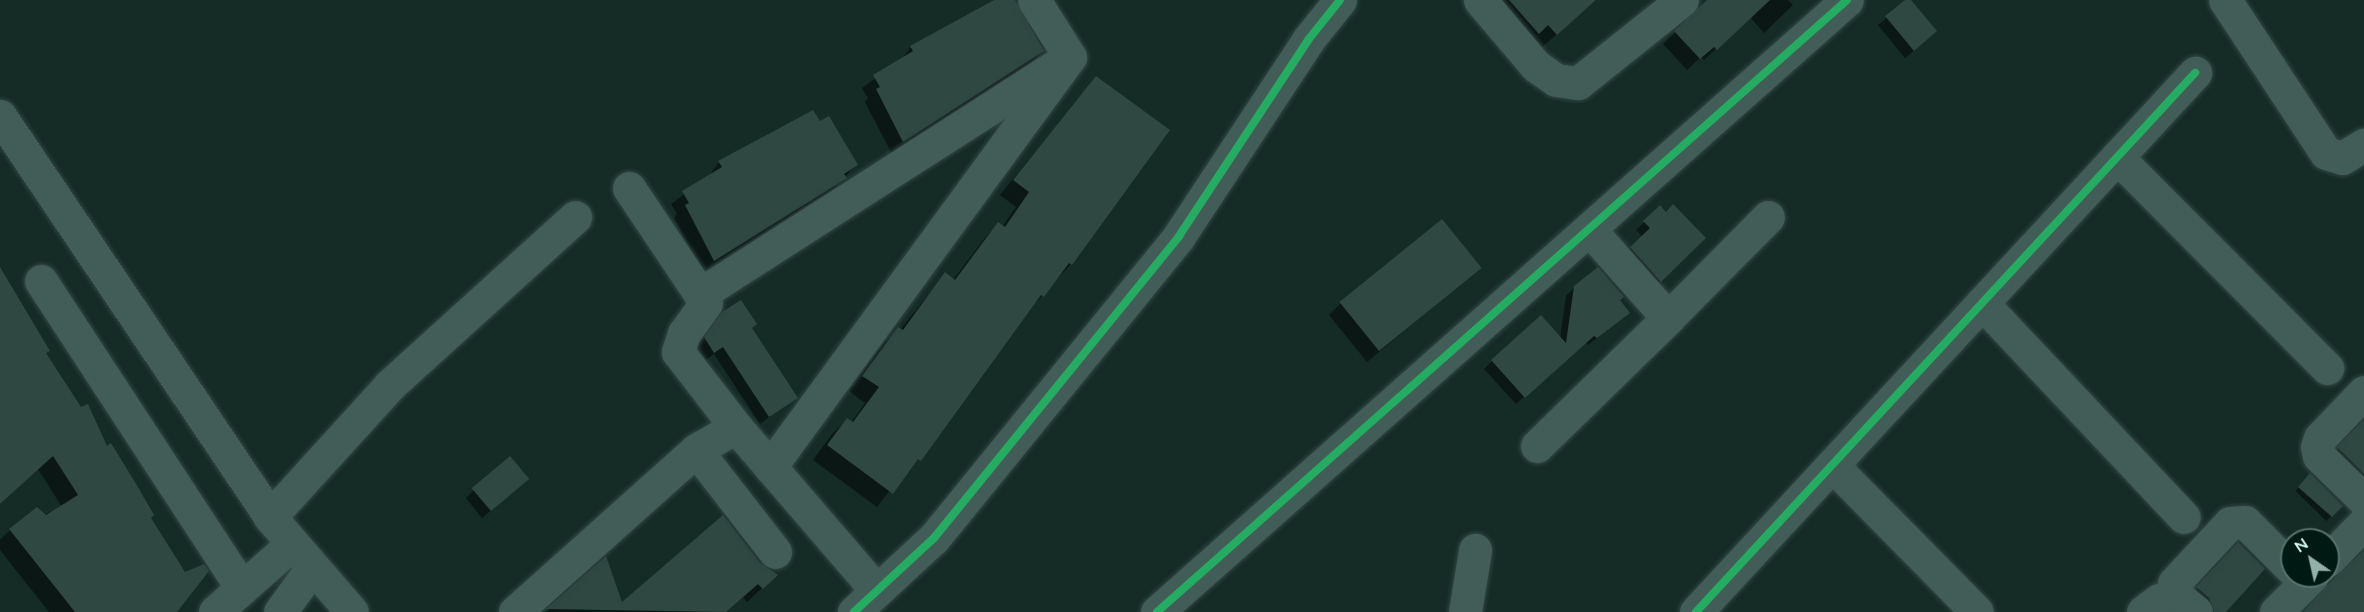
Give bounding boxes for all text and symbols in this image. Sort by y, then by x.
north arrow [2280,528,2340,588]
text: N [2290,533,2311,556]

